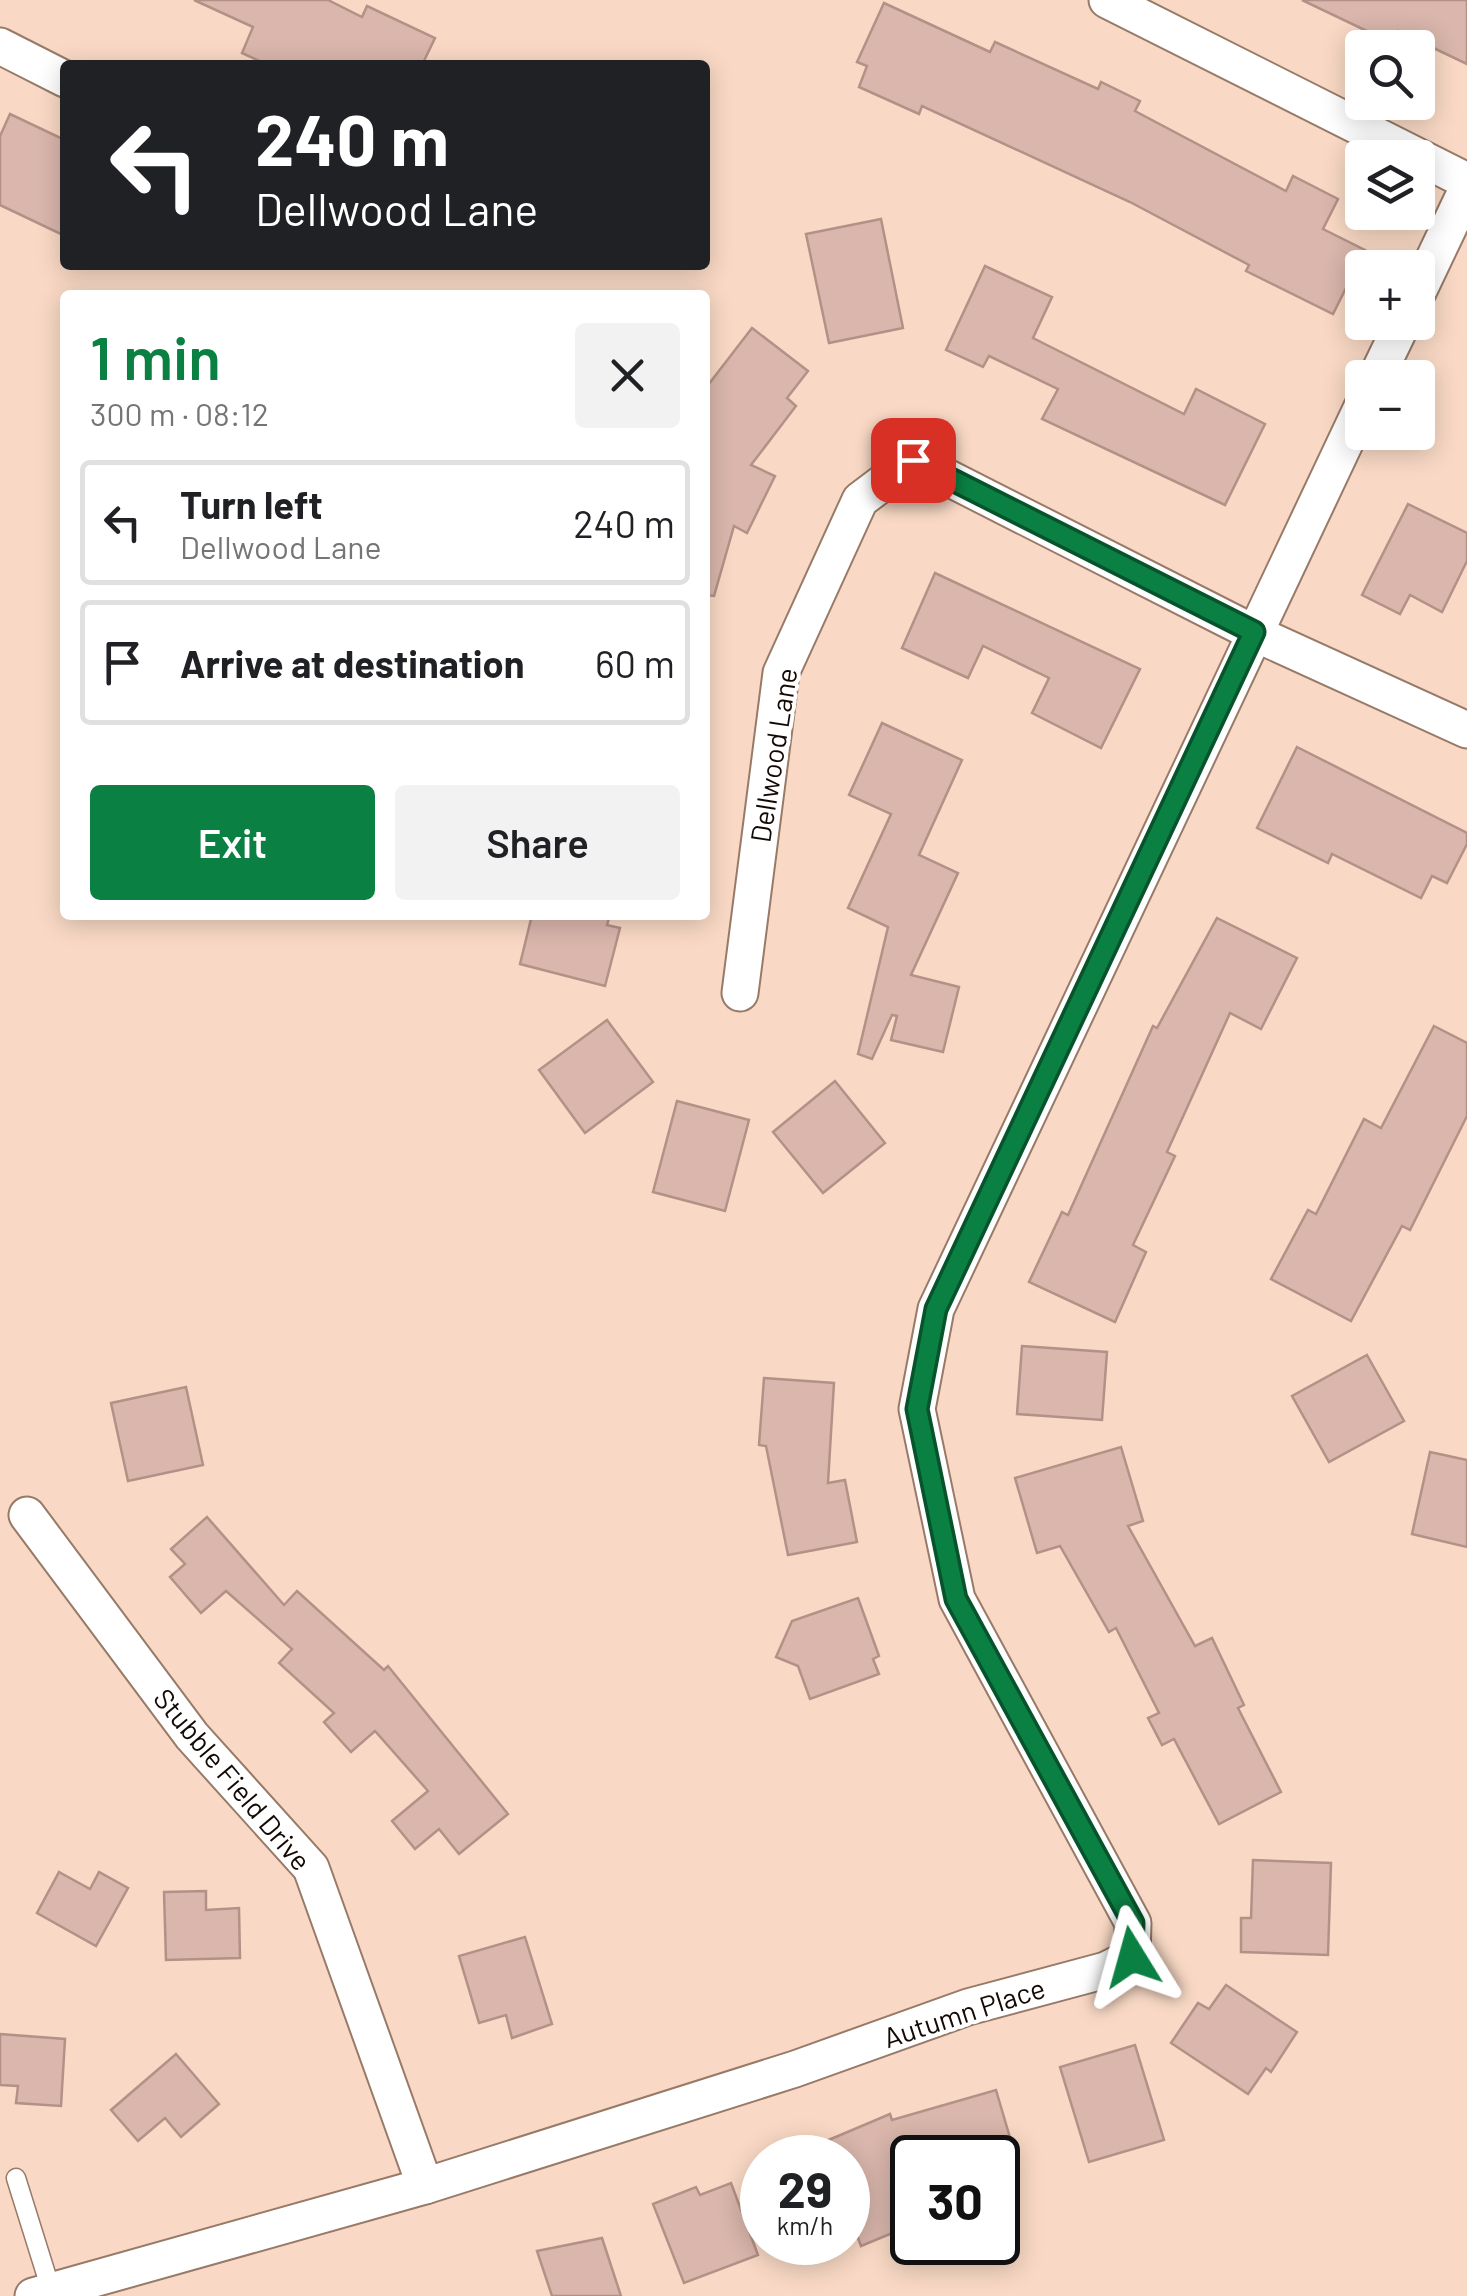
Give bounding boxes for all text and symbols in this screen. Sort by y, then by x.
map controls [1345,30,1435,450]
button: search [1345,30,1435,120]
text: 240 m [255,96,449,180]
icon: left [90,100,220,230]
button: layers [1345,140,1435,230]
text: Dellwood Lane [255,181,538,235]
button: + [1345,250,1435,340]
text: 1 min [90,320,221,392]
button: close [575,323,680,428]
button: − [1345,360,1435,450]
text: 300 m · 08:12 [90,394,269,432]
pin [871,418,956,503]
icon: arrive [886,433,941,488]
text: Turn left [180,481,323,527]
icon: left [95,495,150,550]
text: 240 m [573,500,675,546]
text: Dellwood Lane [180,527,381,565]
icon: arrive [95,635,150,690]
text: Arrive at destination [180,640,525,686]
text: 60 m [595,640,675,686]
street label: Dellwood Lane [742,665,804,845]
button: Exit [90,785,375,900]
button: Share [395,785,680,900]
street label: Stubble Field Drive [147,1681,319,1877]
position arrow [1080,1905,1184,2009]
street label: Autumn Place [879,1970,1049,2054]
speed limit sign: 30 [890,2135,1020,2265]
text: 29 [778,2158,832,2218]
text: km/h [777,2210,833,2240]

